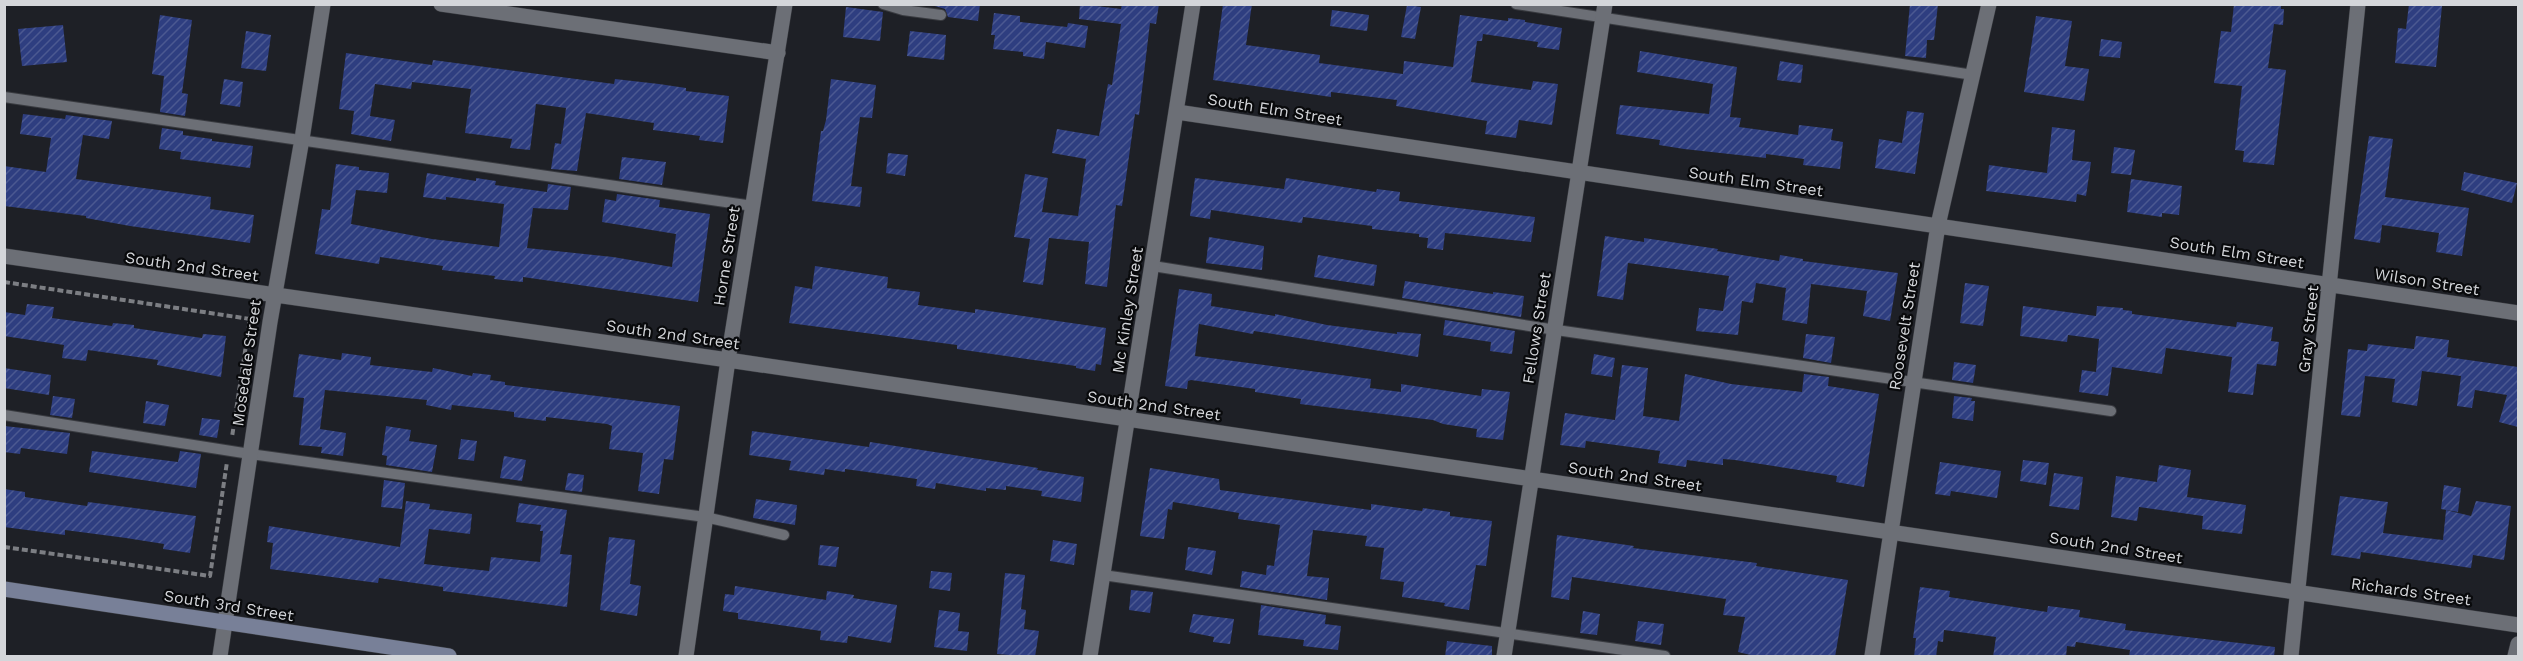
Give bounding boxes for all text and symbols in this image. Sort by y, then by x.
street label: South Elm Street [1206,89,1344,130]
street label: South Elm Street [1687,163,1825,200]
street label: Horne Street [709,205,744,307]
street label: South Elm Street [2168,232,2306,273]
street label: Mc Kinley Street [1108,245,1147,375]
street label: South 2nd Street [124,248,260,285]
street label: Roosevelt Street [1885,260,1924,392]
street label: Wilson Street [2373,264,2481,299]
street label: Fellows Street [1518,271,1555,385]
street label: Gray Street [2294,284,2323,374]
street label: Mosedale Street [228,298,265,428]
street label: South 2nd Street [605,316,741,353]
street label: South 2nd Street [1086,387,1222,424]
street label: South 2nd Street [1567,458,1703,495]
street label: South 2nd Street [2048,528,2184,567]
street label: Richards Street [2350,574,2472,609]
street label: South 3rd Street [163,586,295,625]

